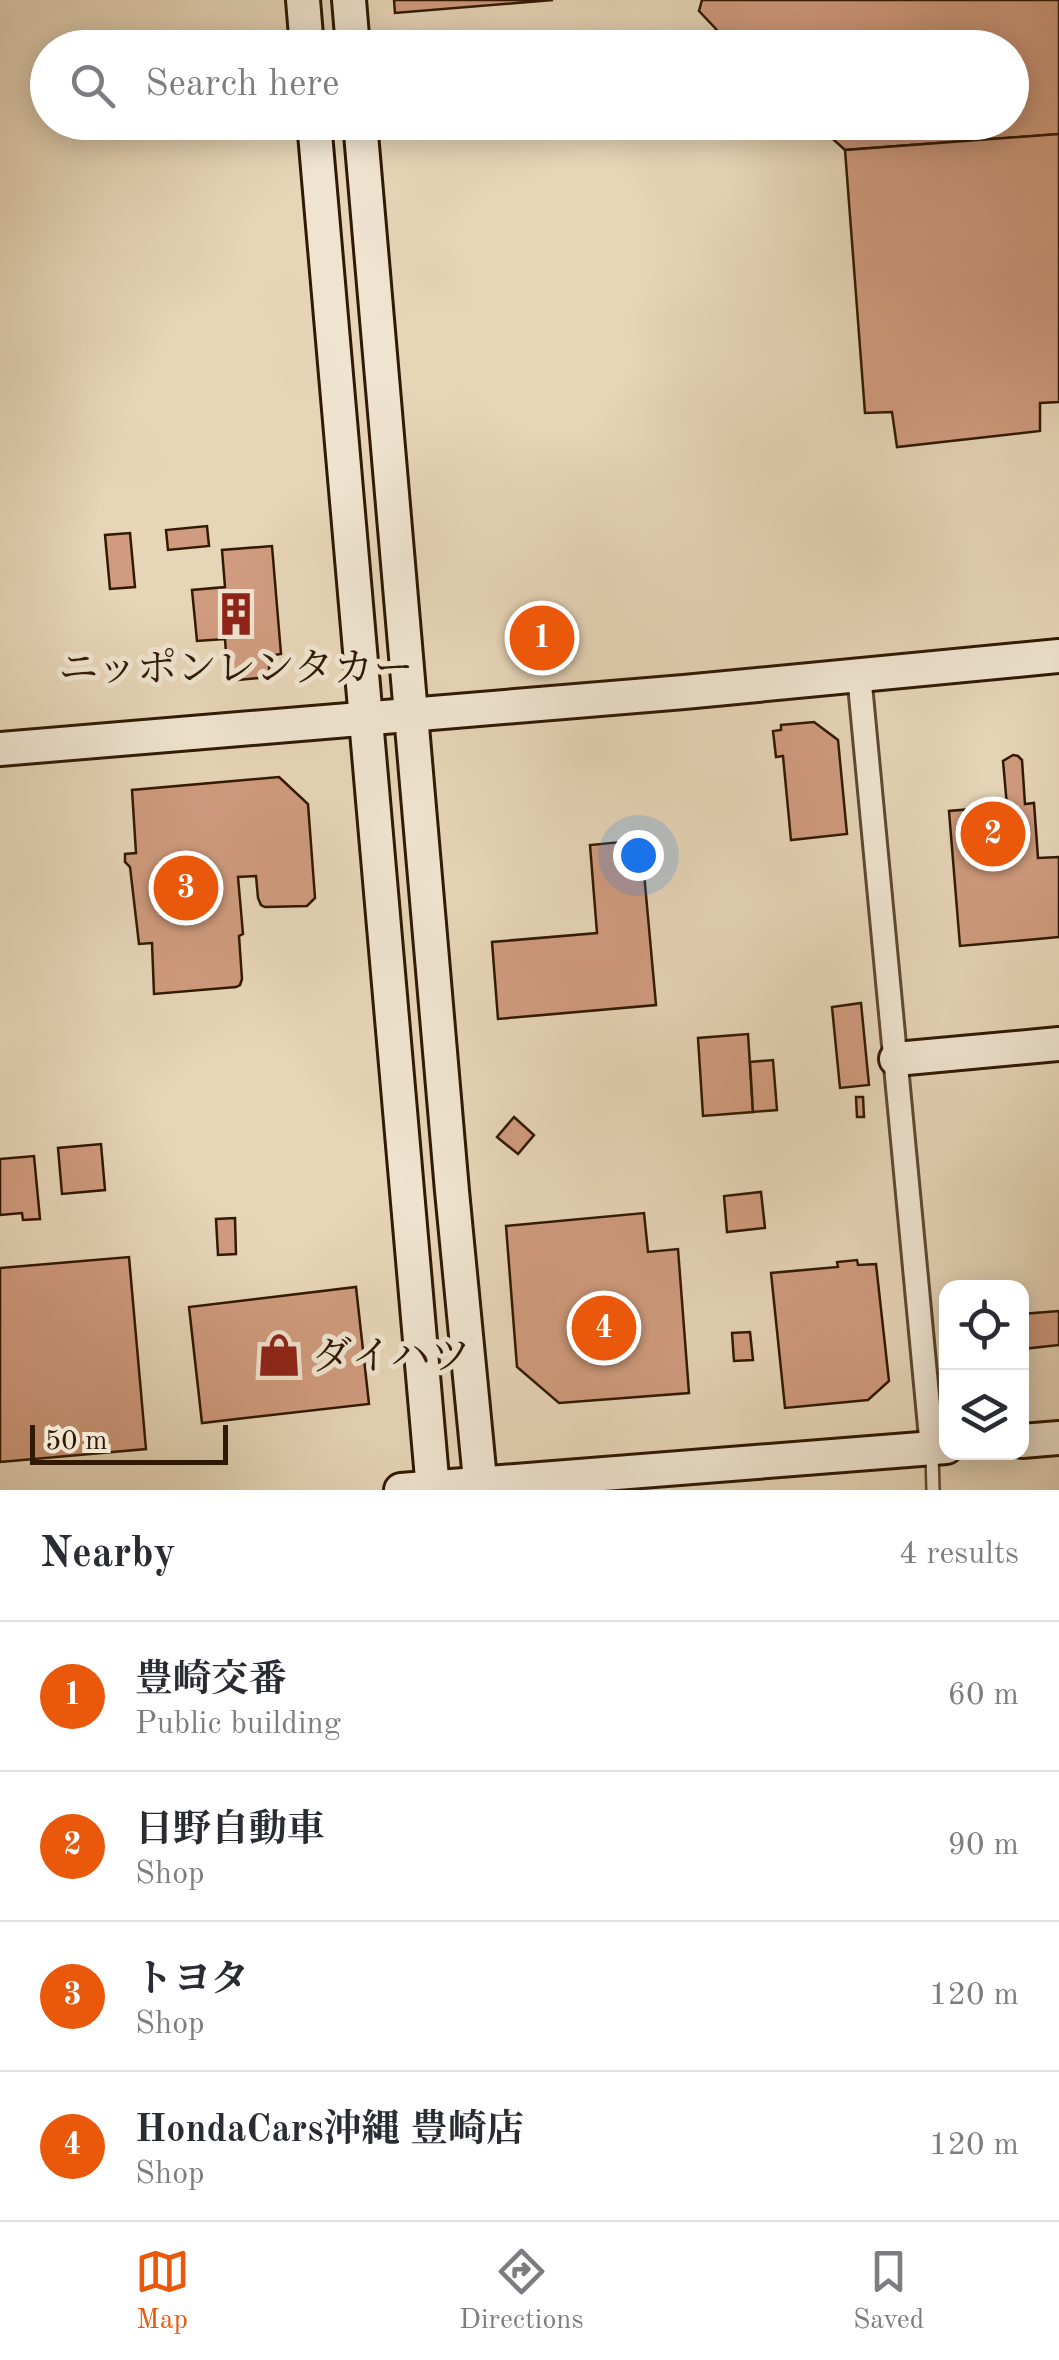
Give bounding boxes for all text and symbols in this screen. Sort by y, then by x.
search box [30,30,1029,140]
icon: search [65,58,120,113]
text: Search here [145,66,340,104]
building icon: ニッポンレンタカー [212,590,260,638]
pin: 1 [510,600,574,676]
place label: ニッポンレンタカー [59,648,413,691]
pin: 2 [960,796,1026,872]
your location [613,830,664,881]
pin: 3 [154,850,218,926]
map controls [939,1280,1029,1460]
button: locate [939,1280,1029,1370]
pin: 4 [572,1290,636,1366]
shop icon: ダイハツ [255,1331,303,1379]
place label: ダイハツ [312,1336,470,1379]
button: layers [939,1370,1029,1460]
scale bar [30,1420,228,1464]
text: 50 m [45,1428,108,1456]
text: Nearby [40,1534,176,1576]
text: 4 results [899,1539,1019,1571]
text: 豊崎交番 [135,1662,287,1700]
text: 1 [63,1680,82,1712]
text: 60 m [948,1680,1019,1712]
text: Public building [135,1709,341,1741]
text: 日野自動車 [135,1812,325,1850]
text: 2 [63,1830,82,1862]
text: 90 m [948,1830,1019,1862]
text: Shop [135,1859,205,1891]
text: トヨタ [135,1962,249,2000]
text: 3 [63,1980,82,2012]
text: 120 m [929,1980,1019,2012]
text: Shop [135,2009,205,2041]
text: HondaCars沖縄 豊崎店 [135,2112,524,2150]
text: 4 [63,2130,82,2162]
text: 120 m [929,2130,1019,2162]
text: Shop [135,2159,205,2191]
tab: Map [135,2244,190,2339]
tab: Directions [459,2244,584,2339]
tab: Saved [853,2244,924,2339]

